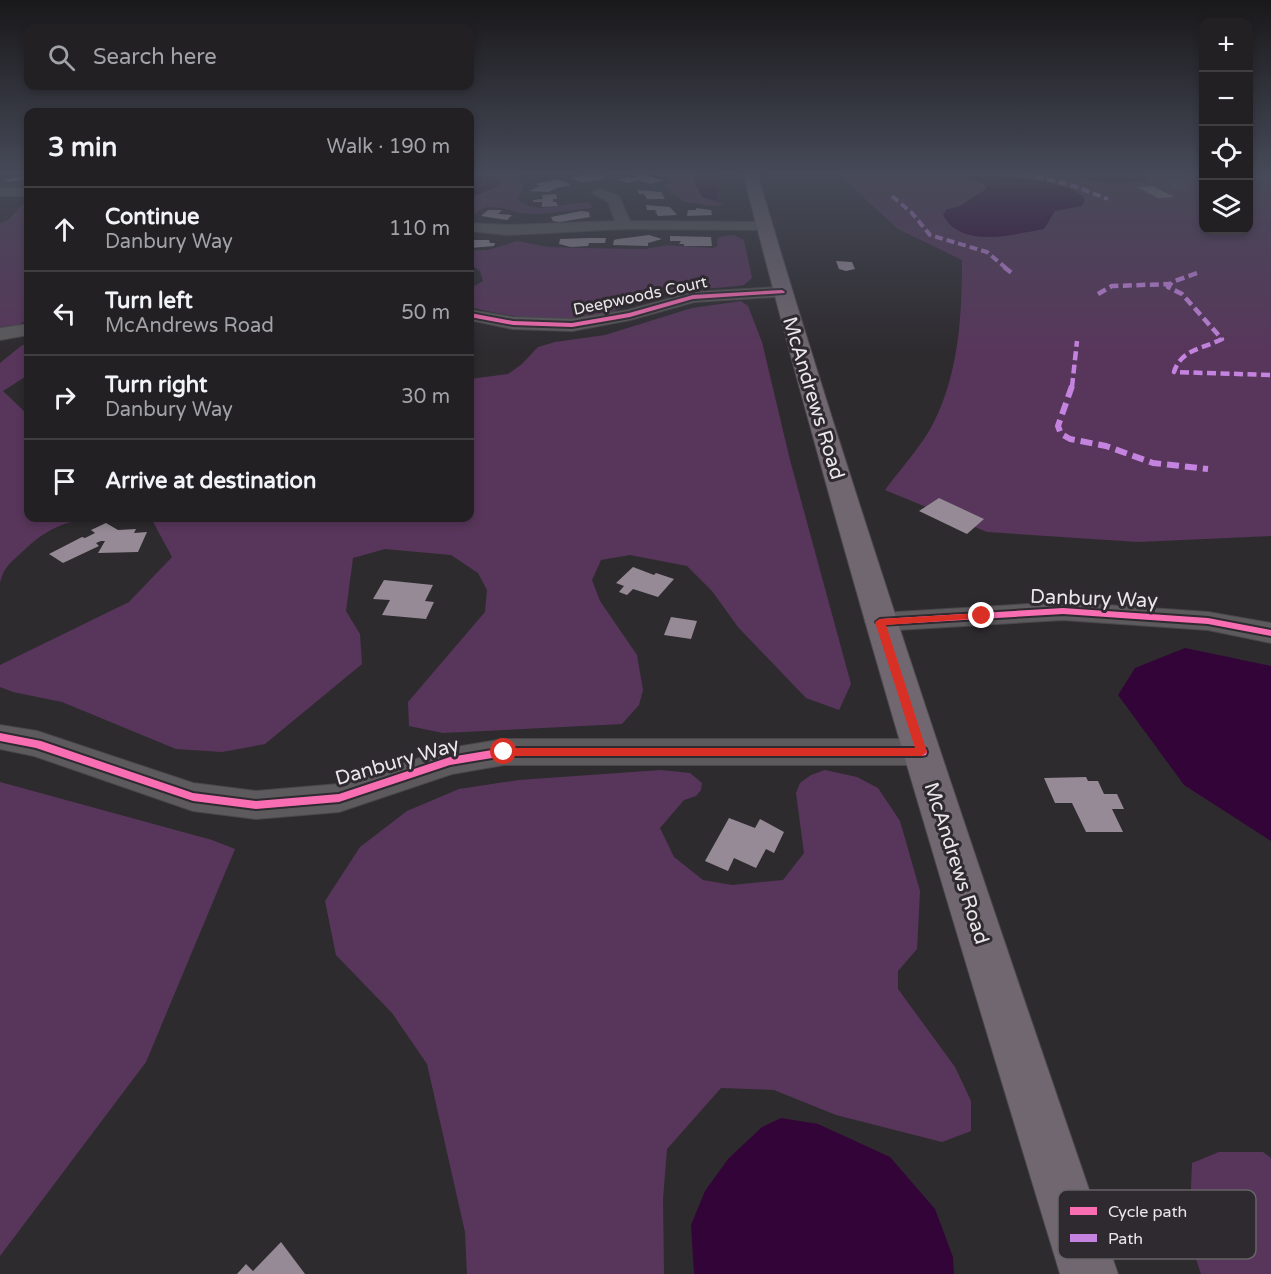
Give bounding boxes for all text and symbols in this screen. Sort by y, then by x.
map controls [1199,18,1253,234]
button: + [1199,18,1253,72]
search box [24,24,474,90]
icon: search [45,41,78,74]
text: Search here [93,44,217,70]
button: − [1199,72,1253,126]
button: locate [1199,126,1253,180]
text: 3 min [48,132,117,163]
text: Walk · 190 m [327,135,450,159]
button: layers [1199,180,1253,234]
text: Continue [105,204,200,230]
icon: ahead [48,213,81,246]
text: 110 m [389,217,450,241]
text: Danbury Way [105,230,233,254]
street label: Deepwoods Court [571,272,709,320]
text: Turn left [105,288,193,314]
icon: left [48,297,81,330]
text: 50 m [401,301,450,325]
text: McAndrews Road [105,314,274,338]
street label: McAndrews Road [777,314,849,483]
text: Turn right [105,372,207,398]
icon: right [48,381,81,414]
text: 30 m [401,385,450,409]
text: Danbury Way [105,398,233,422]
icon: arrive [48,465,81,498]
text: Arrive at destination [105,468,316,494]
street label: Danbury Way [1030,585,1159,613]
route end [968,602,994,628]
street label: Danbury Way [333,733,462,791]
route start [490,738,516,764]
street label: McAndrews Road [919,779,994,947]
legend [1058,1190,1256,1259]
text: Cycle path [1108,1202,1187,1222]
text: Path [1108,1229,1143,1249]

